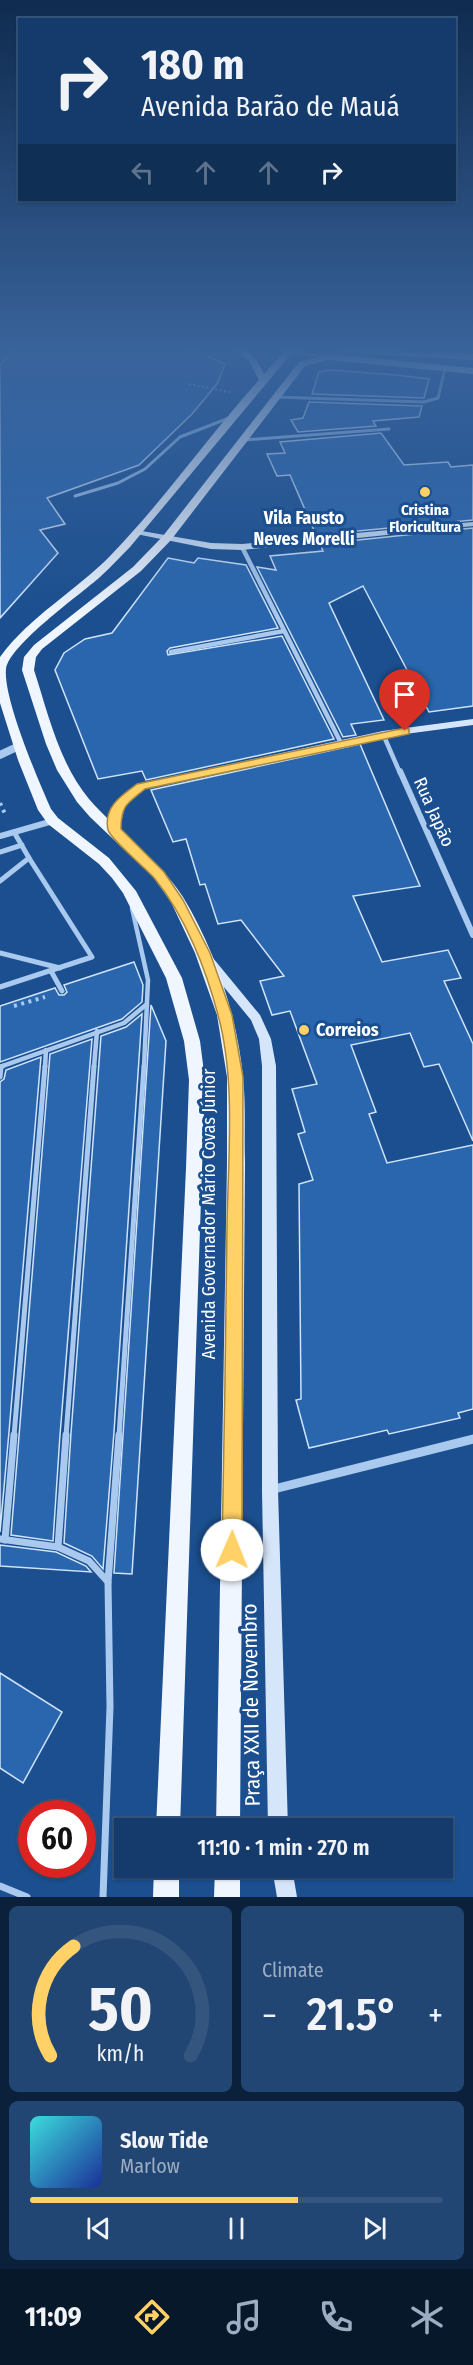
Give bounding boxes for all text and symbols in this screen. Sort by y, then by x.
text: 180 m [141,40,245,90]
icon: right [42,42,120,120]
text: Avenida Barão de Mauá [141,91,400,123]
icon: left [126,156,159,189]
icon: ahead [189,156,222,189]
icon: ahead [252,156,285,189]
icon: right [315,156,348,189]
marker: Cristina Floricultura [418,485,432,499]
place label: Cristina Floricultura [389,501,461,536]
district label: Vila Fausto Neves Morelli [253,507,355,550]
pin [379,669,430,731]
icon: arrive [388,678,421,711]
street label: Rua Japão [409,774,459,850]
place label: Correios [316,1019,379,1041]
marker: Correios [297,1023,311,1037]
street label: Avenida Governador Mário Covas Júnior [198,1068,220,1359]
position arrow [200,1518,264,1582]
street label: Praça XXII de Novembro [236,1603,266,1807]
speed limit sign: 60 [18,1800,96,1878]
text: 11:10 · 1 min · 270 m [197,1834,370,1861]
text: Climate [262,1958,324,1982]
text: 50 [88,1972,153,2047]
text: 21.5° [307,1988,398,2042]
text: − [262,1996,277,2036]
text: + [428,1996,443,2036]
text: km/h [97,2041,144,2067]
text: Slow Tide [120,2127,208,2154]
text: Marlow [120,2154,180,2178]
icon: previous [82,2212,115,2245]
icon: pause [220,2212,253,2245]
icon: next [358,2212,391,2245]
icon: directions [131,2296,173,2338]
icon: music [223,2296,265,2338]
icon: phone [315,2296,357,2338]
icon: climate [406,2296,448,2338]
text: 11:09 [25,2301,82,2333]

